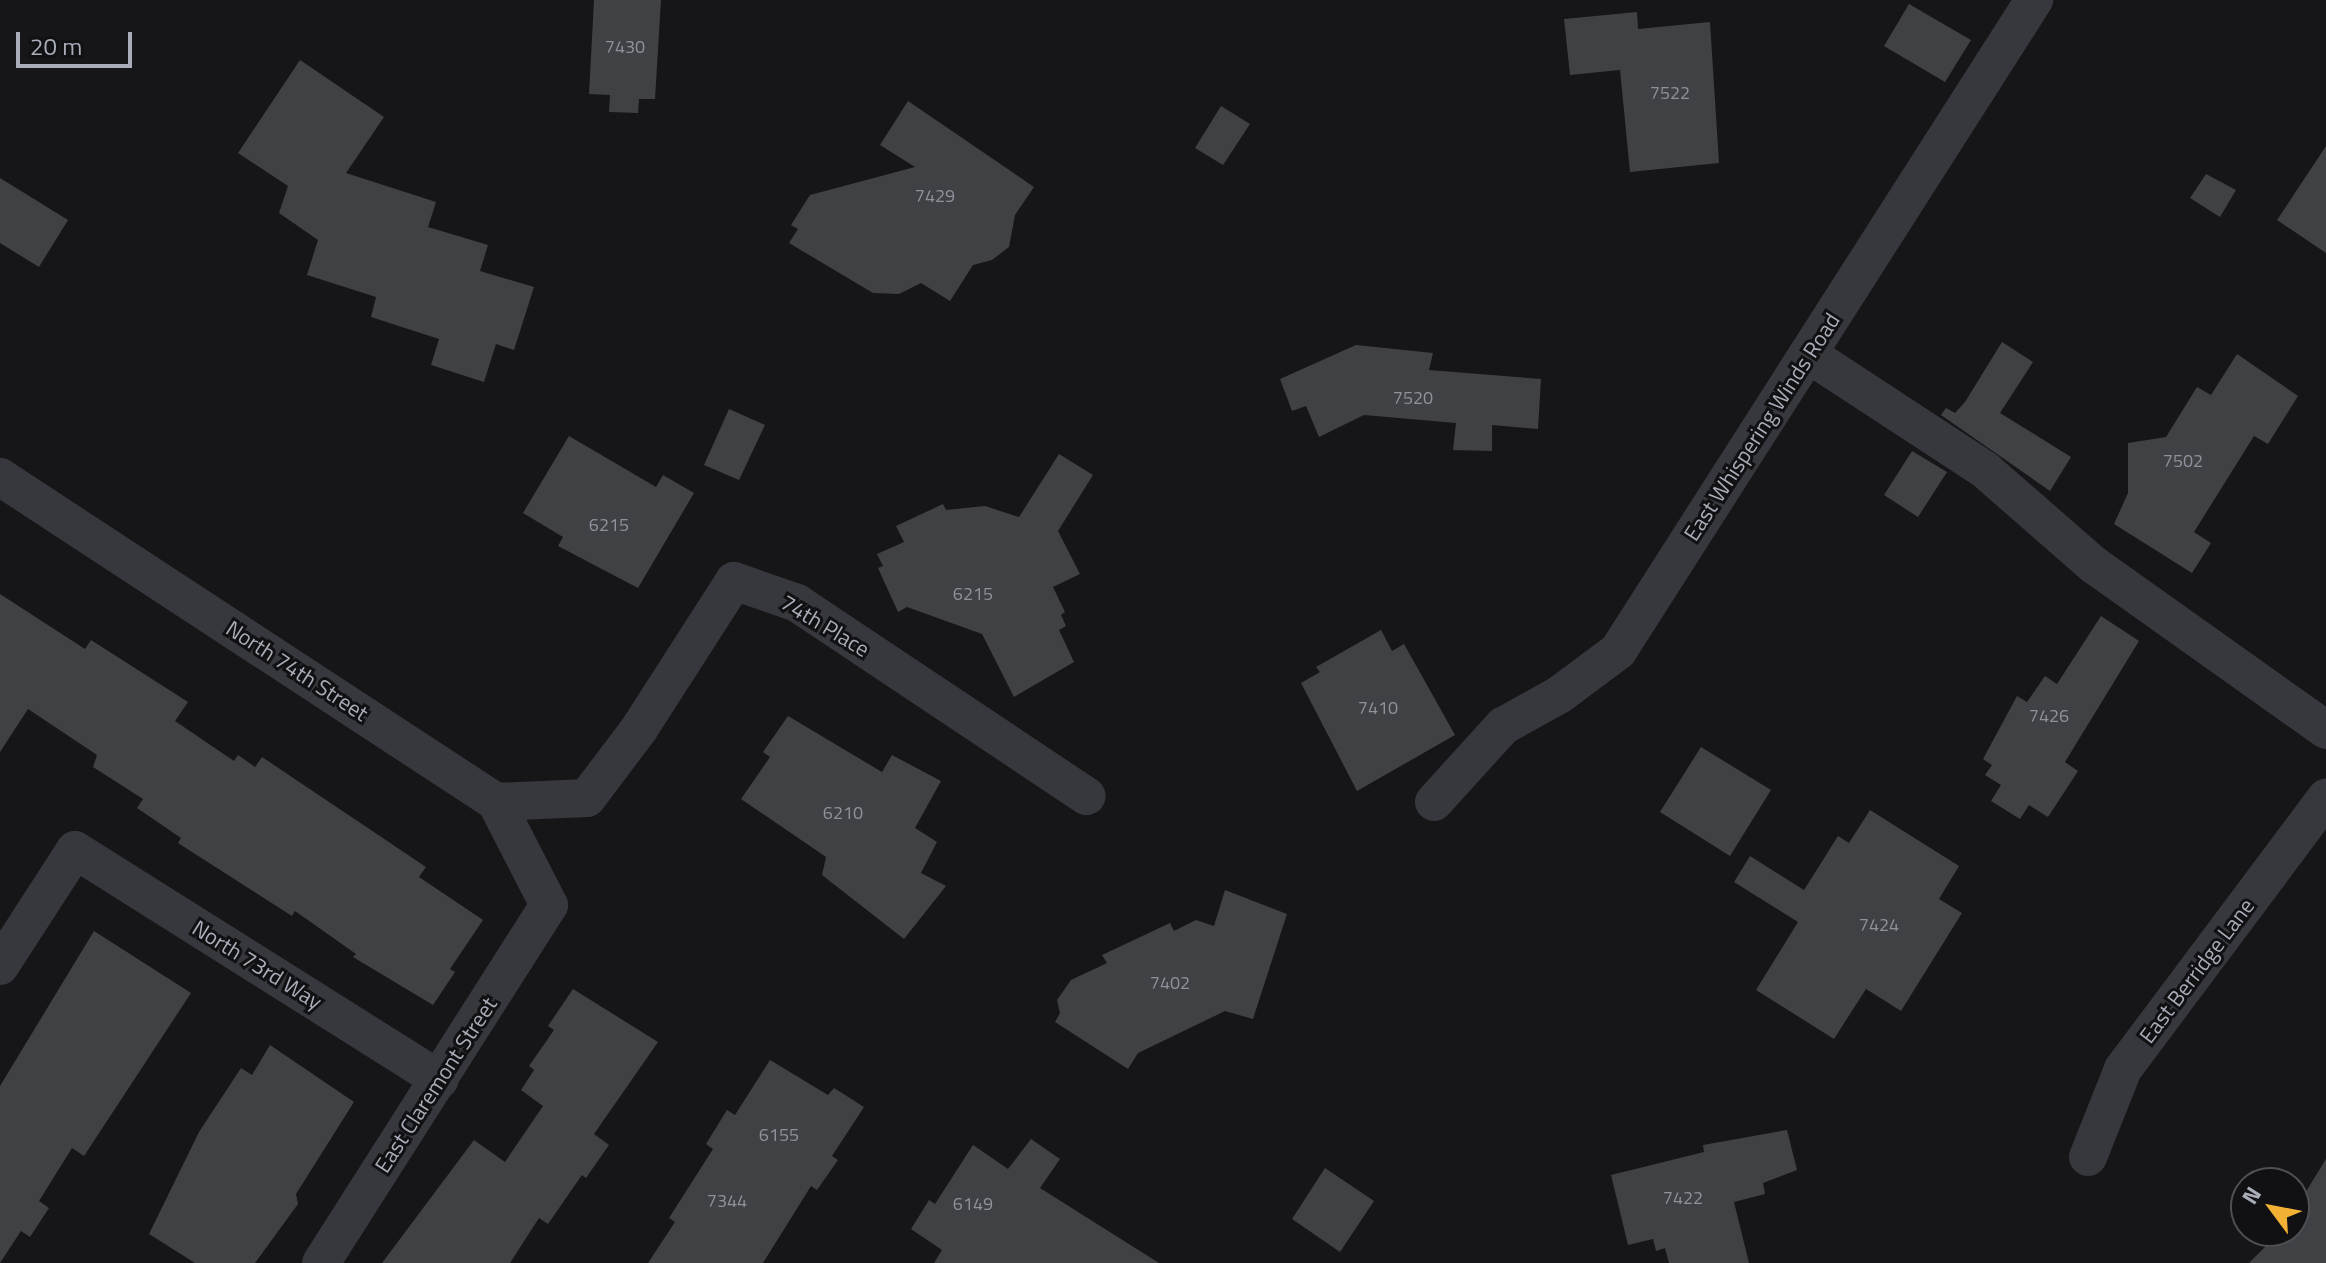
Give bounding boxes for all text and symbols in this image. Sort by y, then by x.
scale bar [20,16,136,66]
text: 20 m [30,28,82,64]
house number: 7430 [605,36,645,58]
house number: 7522 [1650,82,1690,104]
house number: 7429 [915,185,955,207]
street label: East Whispering Winds Road [1679,308,1845,546]
house number: 7520 [1393,387,1433,409]
house number: 7502 [2163,450,2203,472]
house number: 6215 [589,514,629,536]
house number: 6215 [953,583,993,605]
street label: 74th Place [776,589,874,663]
street label: North 74th Street [221,615,373,727]
house number: 7410 [1358,697,1398,719]
house number: 7426 [2029,705,2069,727]
house number: 6210 [823,802,863,824]
street label: East Berridge Lane [2134,894,2260,1048]
house number: 7424 [1859,914,1899,936]
street label: North 73rd Way [187,915,327,1015]
house number: 7402 [1150,972,1190,994]
street label: East Claremont Street [369,992,503,1178]
house number: 6155 [759,1124,799,1146]
north arrow [2230,1167,2310,1247]
text: N [2233,1180,2270,1211]
house number: 7422 [1663,1187,1703,1209]
house number: 7344 [707,1190,747,1212]
house number: 6149 [953,1193,993,1215]

